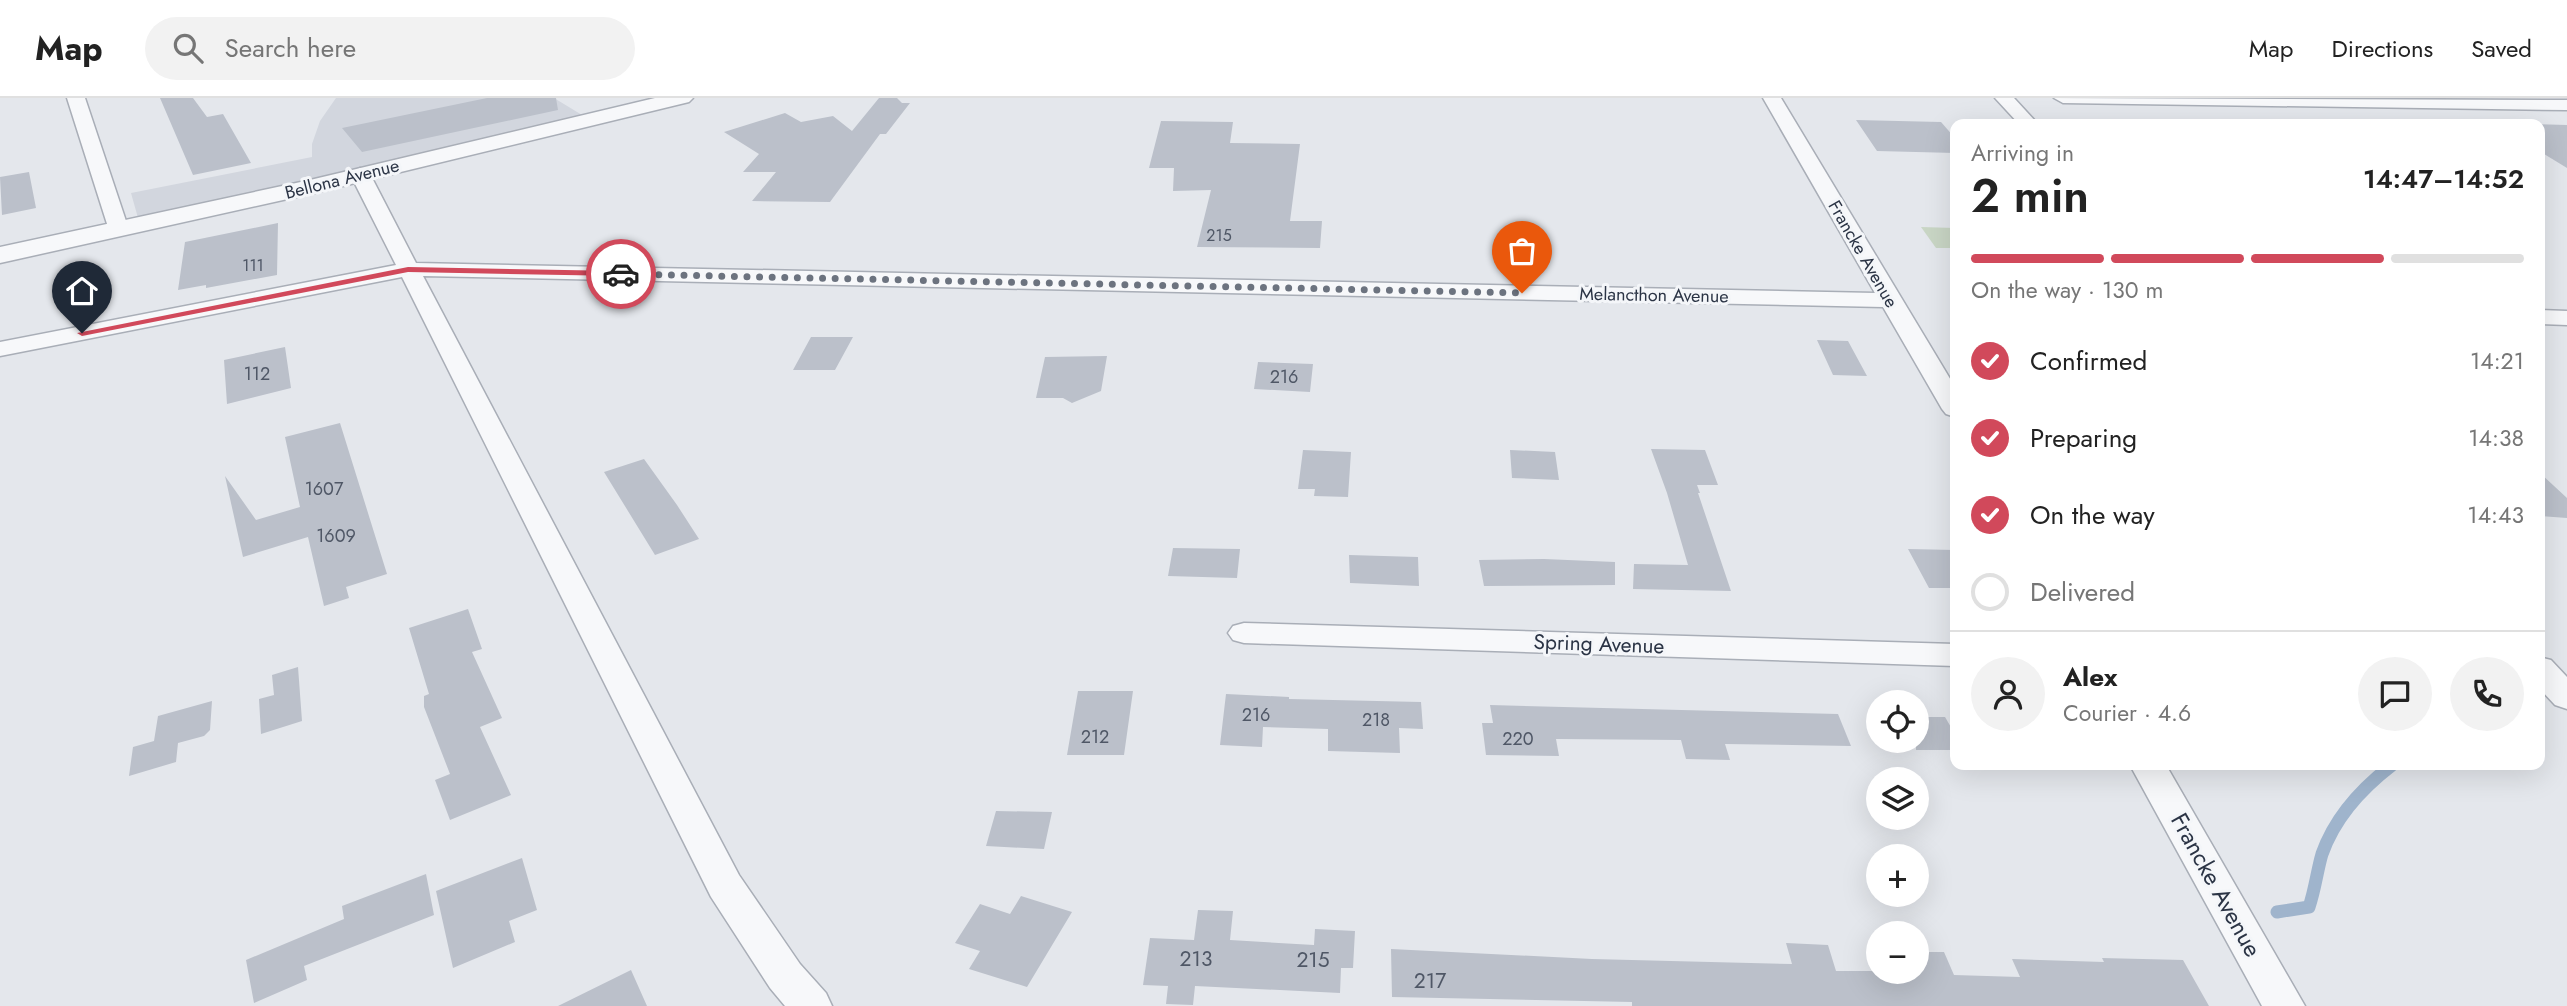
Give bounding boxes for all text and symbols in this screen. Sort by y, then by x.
search box [145,17,635,80]
text: Map [35,25,103,72]
icon: search [169,29,207,67]
text: Search here [225,29,356,67]
text: Map [2249,31,2294,66]
text: Directions [2332,31,2433,66]
text: Saved [2471,31,2532,66]
text: Arriving in [1971,136,2074,170]
street label: Bellona Avenue [282,152,402,206]
text: 14:47–14:52 [2363,160,2524,198]
text: 2 min [1971,163,2089,229]
street label: Francke Avenue [1822,196,1904,312]
pin [1492,221,1552,293]
house number: 215 [1206,224,1232,247]
icon: bag [1503,232,1541,270]
courier [586,239,656,309]
house number: 111 [242,254,264,277]
icon: car [602,255,640,293]
pin [52,261,112,333]
icon: home [63,272,101,310]
text: On the way · 130 m [1971,273,2163,307]
street label: Melancthon Avenue [1579,281,1729,309]
icon: check [1971,342,2009,380]
text: Confirmed [2030,342,2147,380]
text: 14:21 [2470,344,2524,378]
house number: 112 [244,361,270,387]
house number: 216 [1270,364,1298,390]
icon: check [1971,419,2009,457]
text: Preparing [2030,419,2137,457]
text: 14:38 [2468,421,2524,455]
house number: 1607 [305,476,344,502]
icon: check [1971,496,2009,534]
text: On the way [2030,496,2155,534]
text: 14:43 [2467,498,2524,532]
house number: 1609 [316,523,356,549]
text: Delivered [2030,573,2135,611]
street label: Spring Avenue [1533,627,1665,661]
button: person [1971,657,2045,731]
button: chat [2358,657,2432,731]
button: phone [2450,657,2524,731]
text: Alex [2063,658,2117,696]
map controls [1866,690,1929,984]
button: locate [1866,690,1929,753]
text: Courier · 4.6 [2063,696,2191,730]
house number: 216 [1242,702,1270,728]
house number: 218 [1362,707,1390,733]
house number: 212 [1081,724,1109,750]
house number: 220 [1502,726,1534,752]
button: layers [1866,767,1929,830]
street label: Francke Avenue [2162,806,2271,963]
button: + [1866,844,1929,907]
button: − [1866,921,1929,984]
house number: 213 [1180,944,1212,974]
house number: 215 [1296,945,1330,975]
house number: 217 [1414,966,1446,996]

